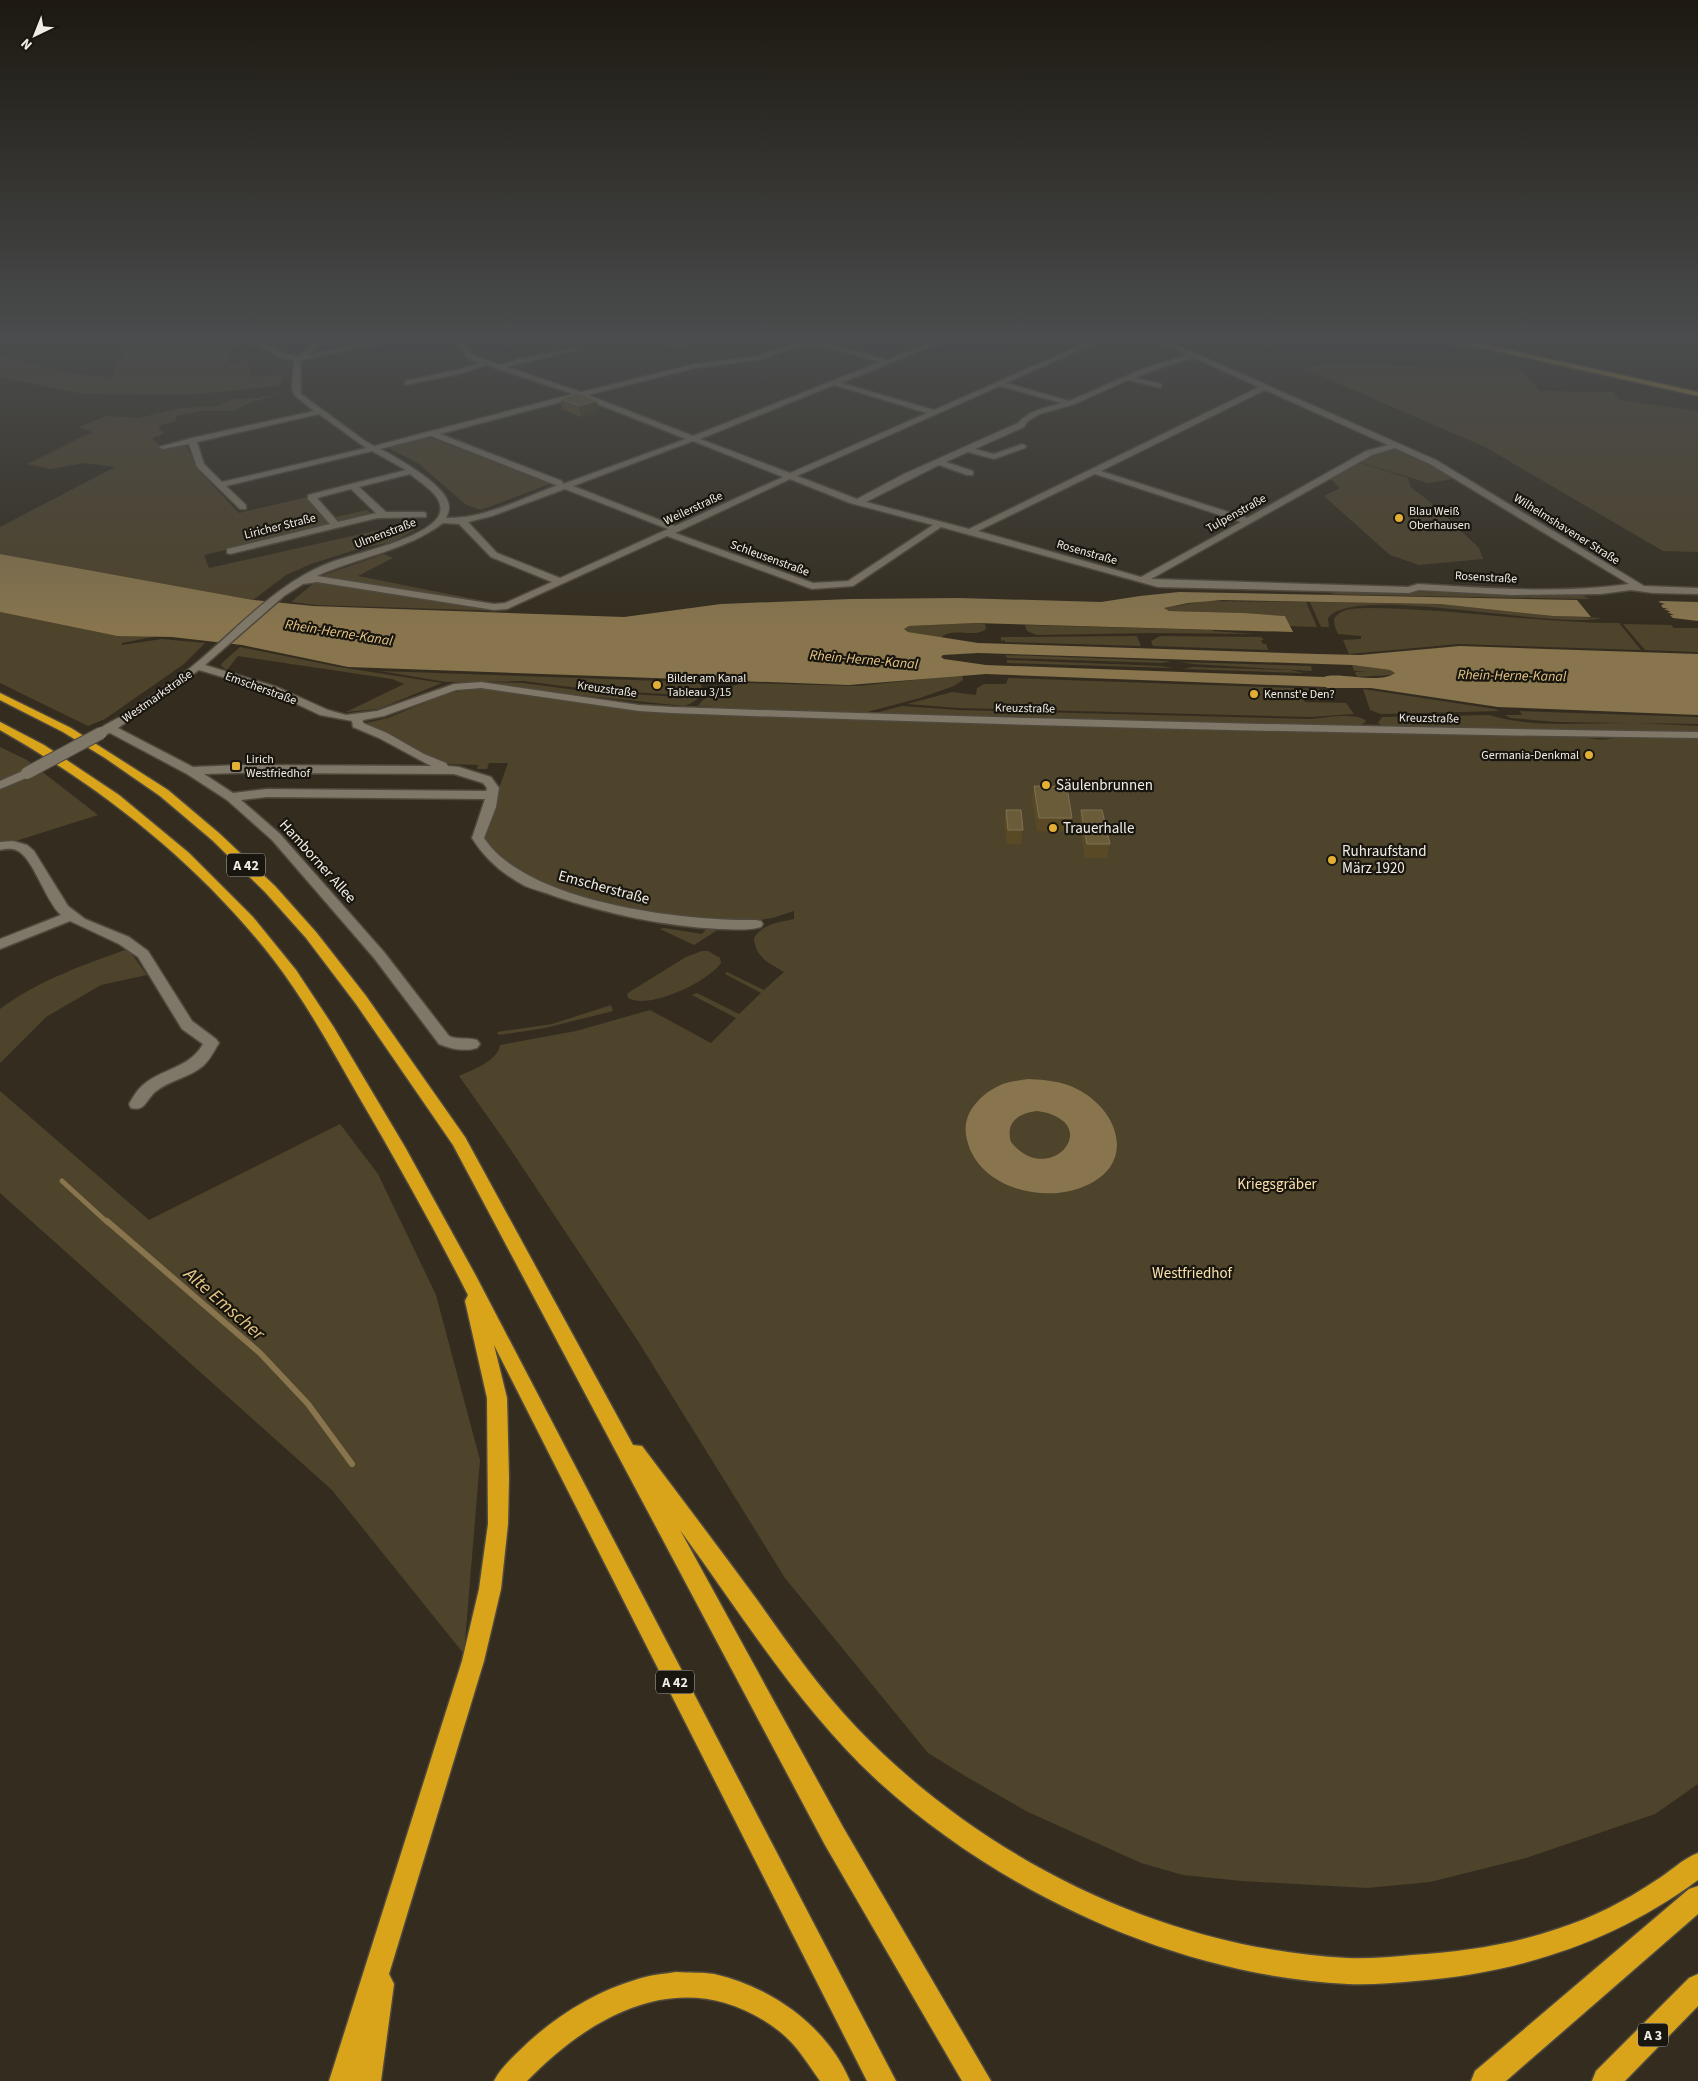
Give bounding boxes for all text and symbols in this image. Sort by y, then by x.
north arrow [10,10,60,60]
text: N [17,33,37,54]
street label: Weilerstraße [661,487,725,529]
street label: Tulpenstraße [1203,490,1269,537]
street label: Wilhelmshavener Straße [1510,490,1623,569]
place label: Blau Weiß Oberhausen [1409,503,1470,534]
street label: Liricher Straße [242,509,318,544]
marker: Blau Weiß Oberhausen [1393,512,1405,524]
street label: Ulmenstraße [352,514,419,553]
street label: Schleusenstraße [728,536,812,581]
street label: Rosenstraße [1055,536,1119,569]
street label: Rosenstraße [1454,567,1518,588]
water label: Rhein-Herne-Kanal [284,615,395,651]
water label: Rhein-Herne-Kanal [809,645,920,675]
water label: Rhein-Herne-Kanal [1457,665,1567,687]
street label: Westmarkstraße [119,666,196,727]
street label: Emscherstraße [223,668,299,709]
place label: Bilder am Kanal Tableau 3/15 [667,670,746,701]
street label: Kreuzstraße [576,677,638,702]
marker: Bilder am Kanal Tableau 3/15 [651,679,663,691]
place label: Kennst'e Den? [1264,686,1335,703]
marker: Kennst'e Den? [1248,688,1260,700]
street label: Kreuzstraße [995,699,1055,718]
street label: Kreuzstraße [1399,709,1459,728]
place label: Germania-Denkmal [1481,747,1579,764]
marker: Germania-Denkmal [1583,749,1595,761]
place label: Lirich Westfriedhof [246,751,310,782]
marker: Lirich Westfriedhof [230,760,242,772]
place label: Säulenbrunnen [1056,775,1153,796]
marker: Säulenbrunnen [1040,779,1052,791]
street label: Hamborner Allee [274,815,361,908]
place label: Trauerhalle [1063,818,1134,839]
marker: Trauerhalle [1047,822,1059,834]
place label: Ruhraufstand März 1920 [1342,841,1427,879]
road number: A 42 [227,854,265,876]
marker: Ruhraufstand März 1920 [1326,854,1338,866]
street label: Emscherstraße [556,865,652,910]
park label: Kriegsgräber [1237,1174,1318,1195]
water label: Alte Emscher [177,1261,272,1348]
park label: Westfriedhof [1152,1263,1233,1284]
road number: A 42 [656,1670,694,1694]
road number: A 3 [1638,2024,1668,2046]

